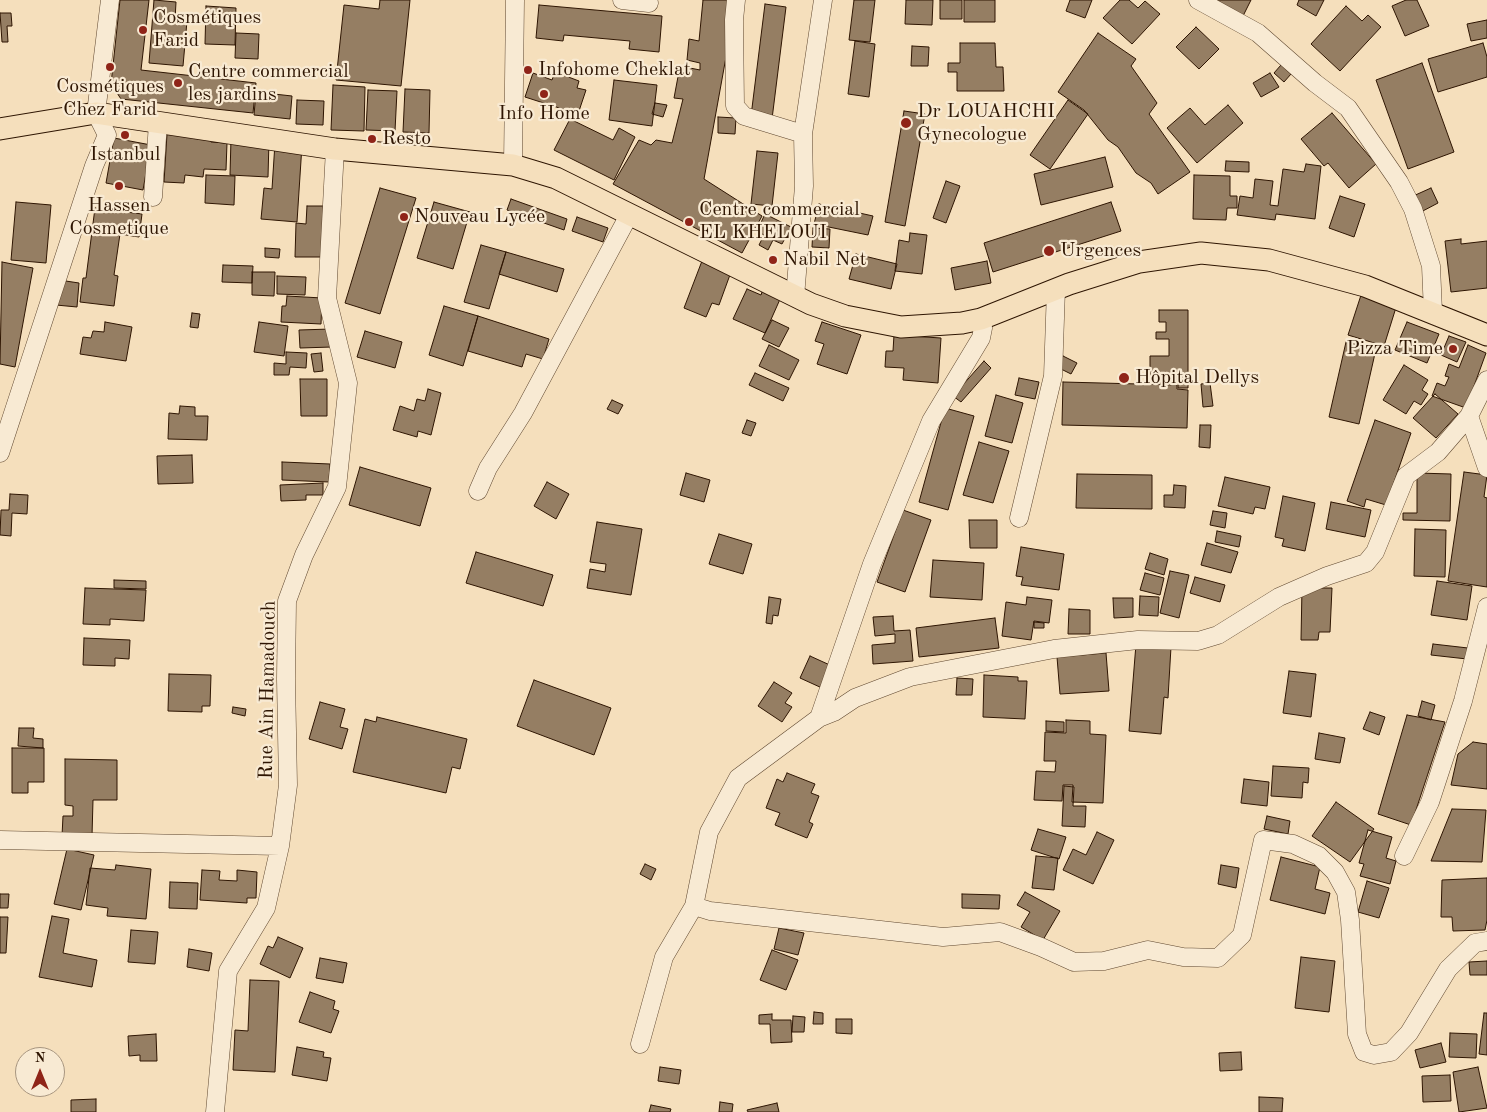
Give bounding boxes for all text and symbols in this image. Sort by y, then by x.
place label: Cosmétiques Farid [153,6,261,53]
marker: Cosmétiques Farid [137,24,149,36]
place label: Infohome Cheklat [538,58,691,82]
place label: Centre commercial les jardins [188,60,349,107]
marker: Cosmétiques Chez Farid [104,61,116,73]
marker: Infohome Cheklat [522,64,534,76]
place label: Cosmétiques Chez Farid [56,75,164,122]
marker: Centre commercial les jardins [172,77,184,89]
marker: Info Home [538,88,550,100]
place label: Dr LOUAHCHI Gynecologue [917,100,1055,147]
place label: Info Home [498,102,590,126]
marker: Dr LOUAHCHI Gynecologue [899,116,913,130]
place label: Resto [382,127,431,151]
marker: Istanbul [119,129,131,141]
marker: Resto [366,133,378,145]
place label: Istanbul [90,143,160,167]
marker: Hassen Cosmetique [113,180,125,192]
place label: Hassen Cosmetique [69,194,169,241]
place label: Centre commercial EL KHELOUI [699,198,860,245]
place label: Nouveau Lycée [414,205,545,229]
marker: Nouveau Lycée [398,211,410,223]
marker: Centre commercial EL KHELOUI [683,216,695,228]
place label: Urgences [1060,239,1141,263]
marker: Urgences [1042,244,1056,258]
place label: Nabil Net [783,248,867,272]
marker: Nabil Net [767,254,779,266]
place label: Pizza Time [1346,337,1443,361]
marker: Pizza Time [1447,343,1459,355]
place label: Hôpital Dellys [1135,366,1259,390]
marker: Hôpital Dellys [1117,371,1131,385]
street label: Rue Ain Hamadouch [254,600,282,780]
north arrow [15,1047,65,1097]
text: N [35,1051,45,1065]

